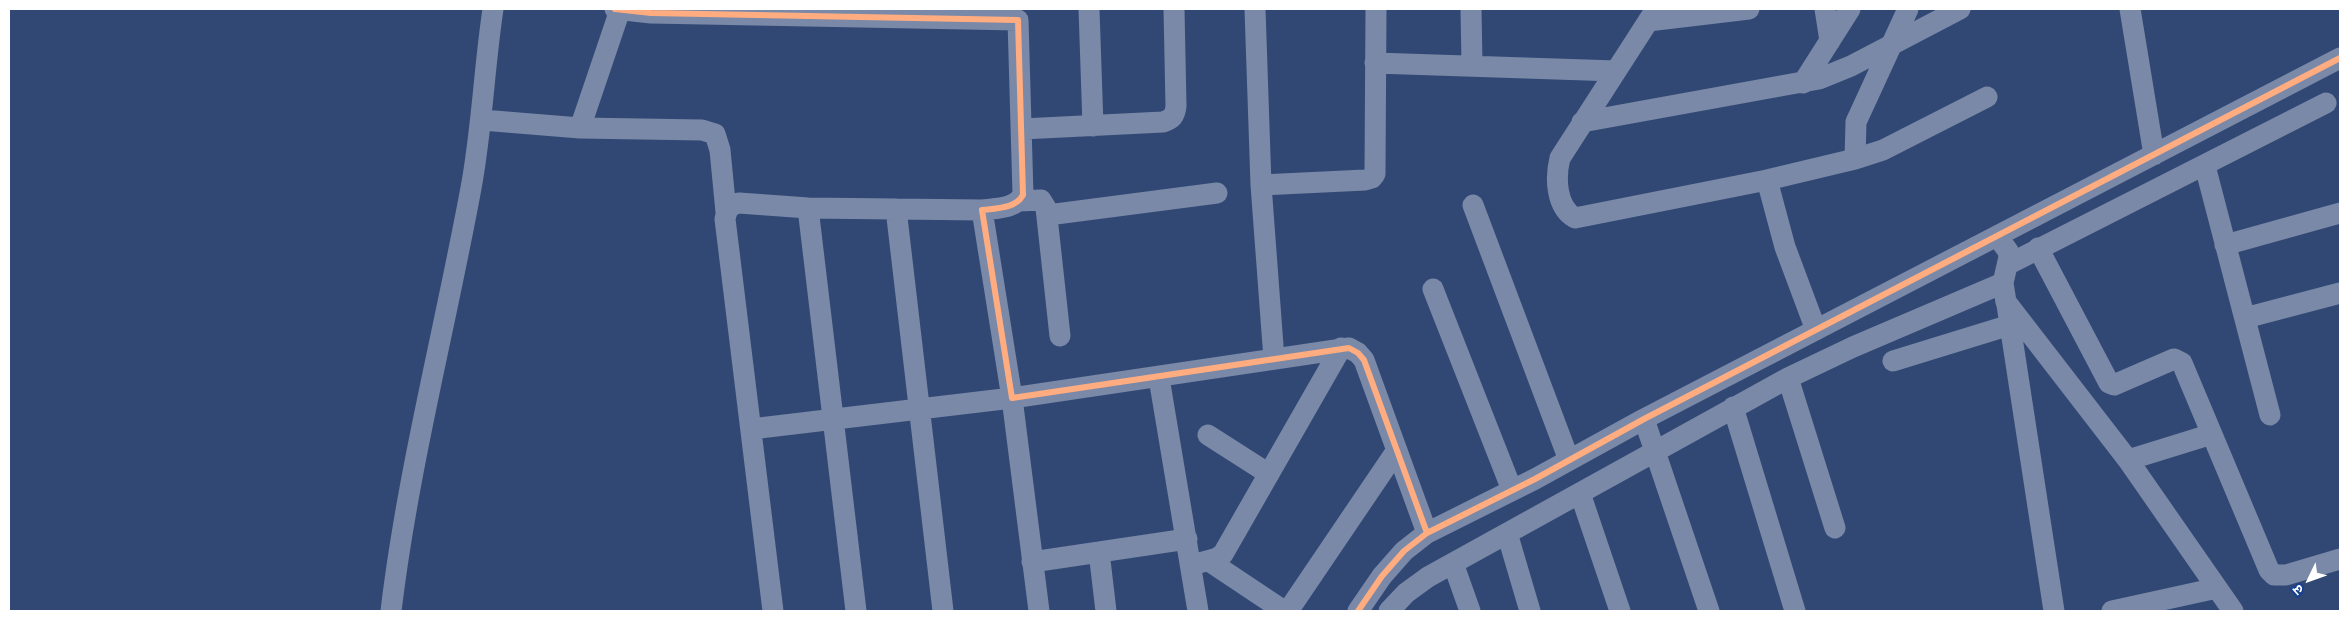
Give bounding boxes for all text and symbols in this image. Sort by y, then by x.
north arrow [2284,555,2334,605]
text: उ [2288,581,2307,599]

